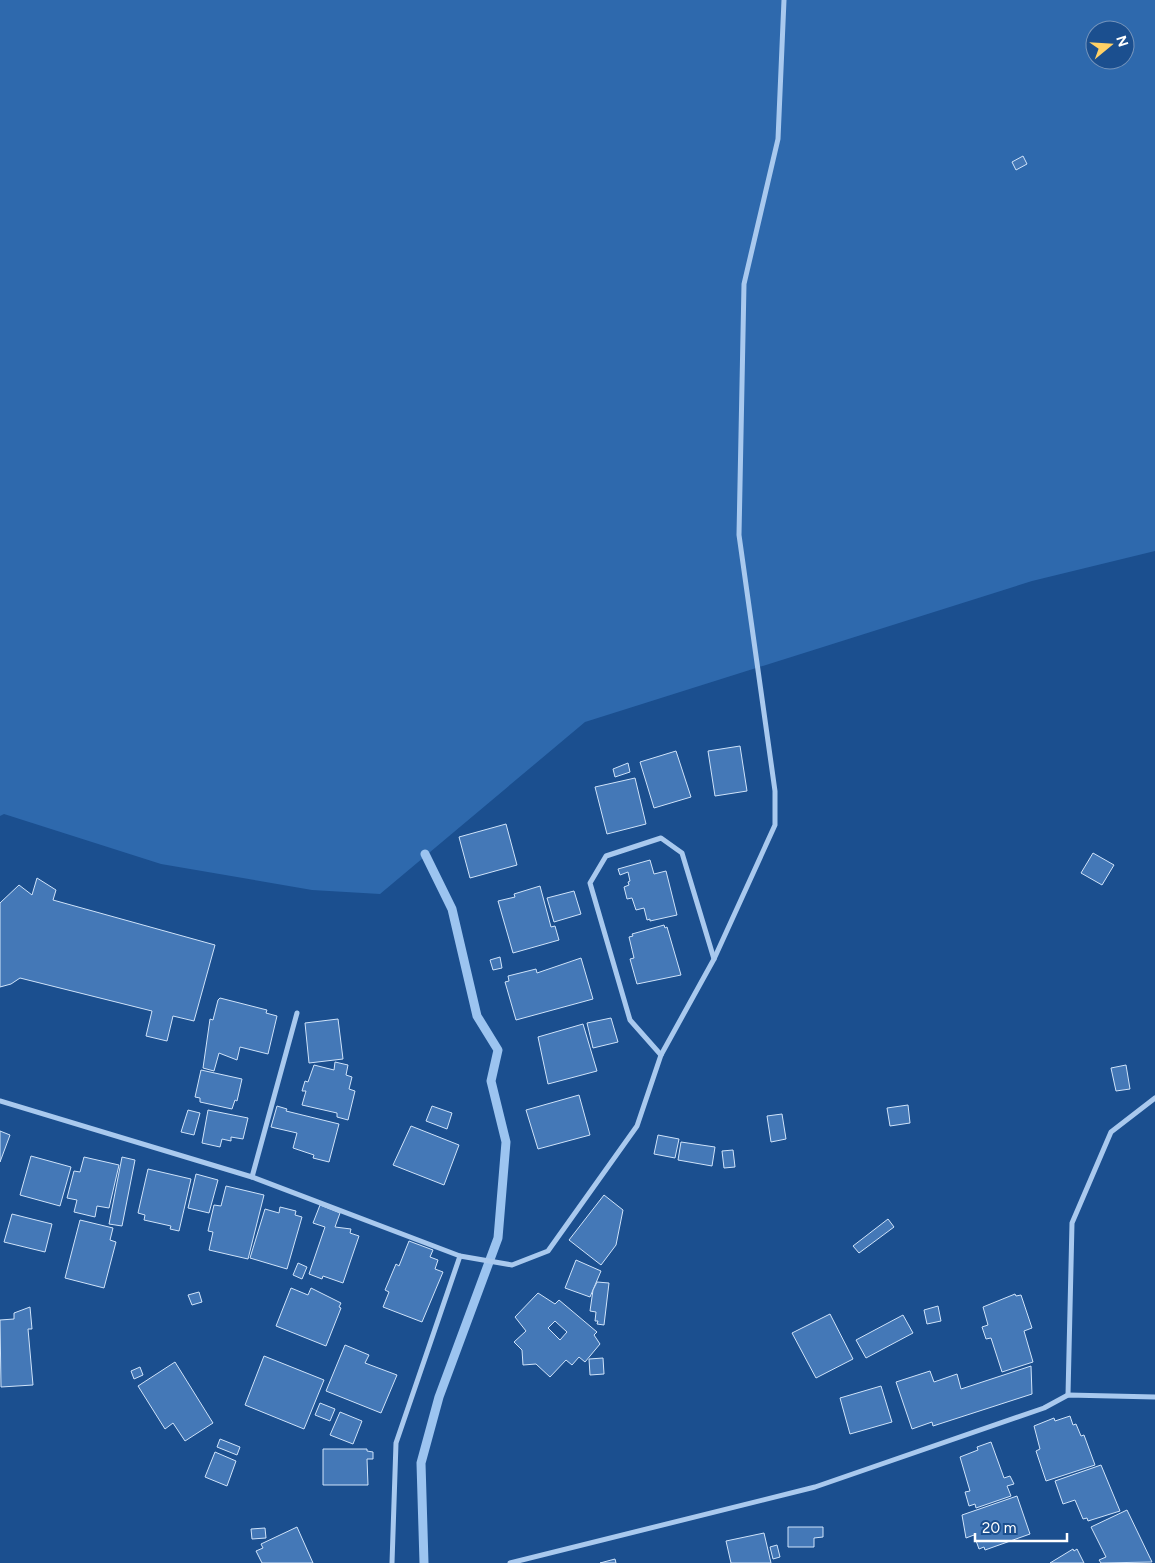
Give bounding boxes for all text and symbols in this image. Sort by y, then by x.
north arrow [1085,20,1135,70]
text: N [1112,33,1132,49]
scale bar [975,1510,1068,1542]
text: 20 m [982,1519,1016,1537]

